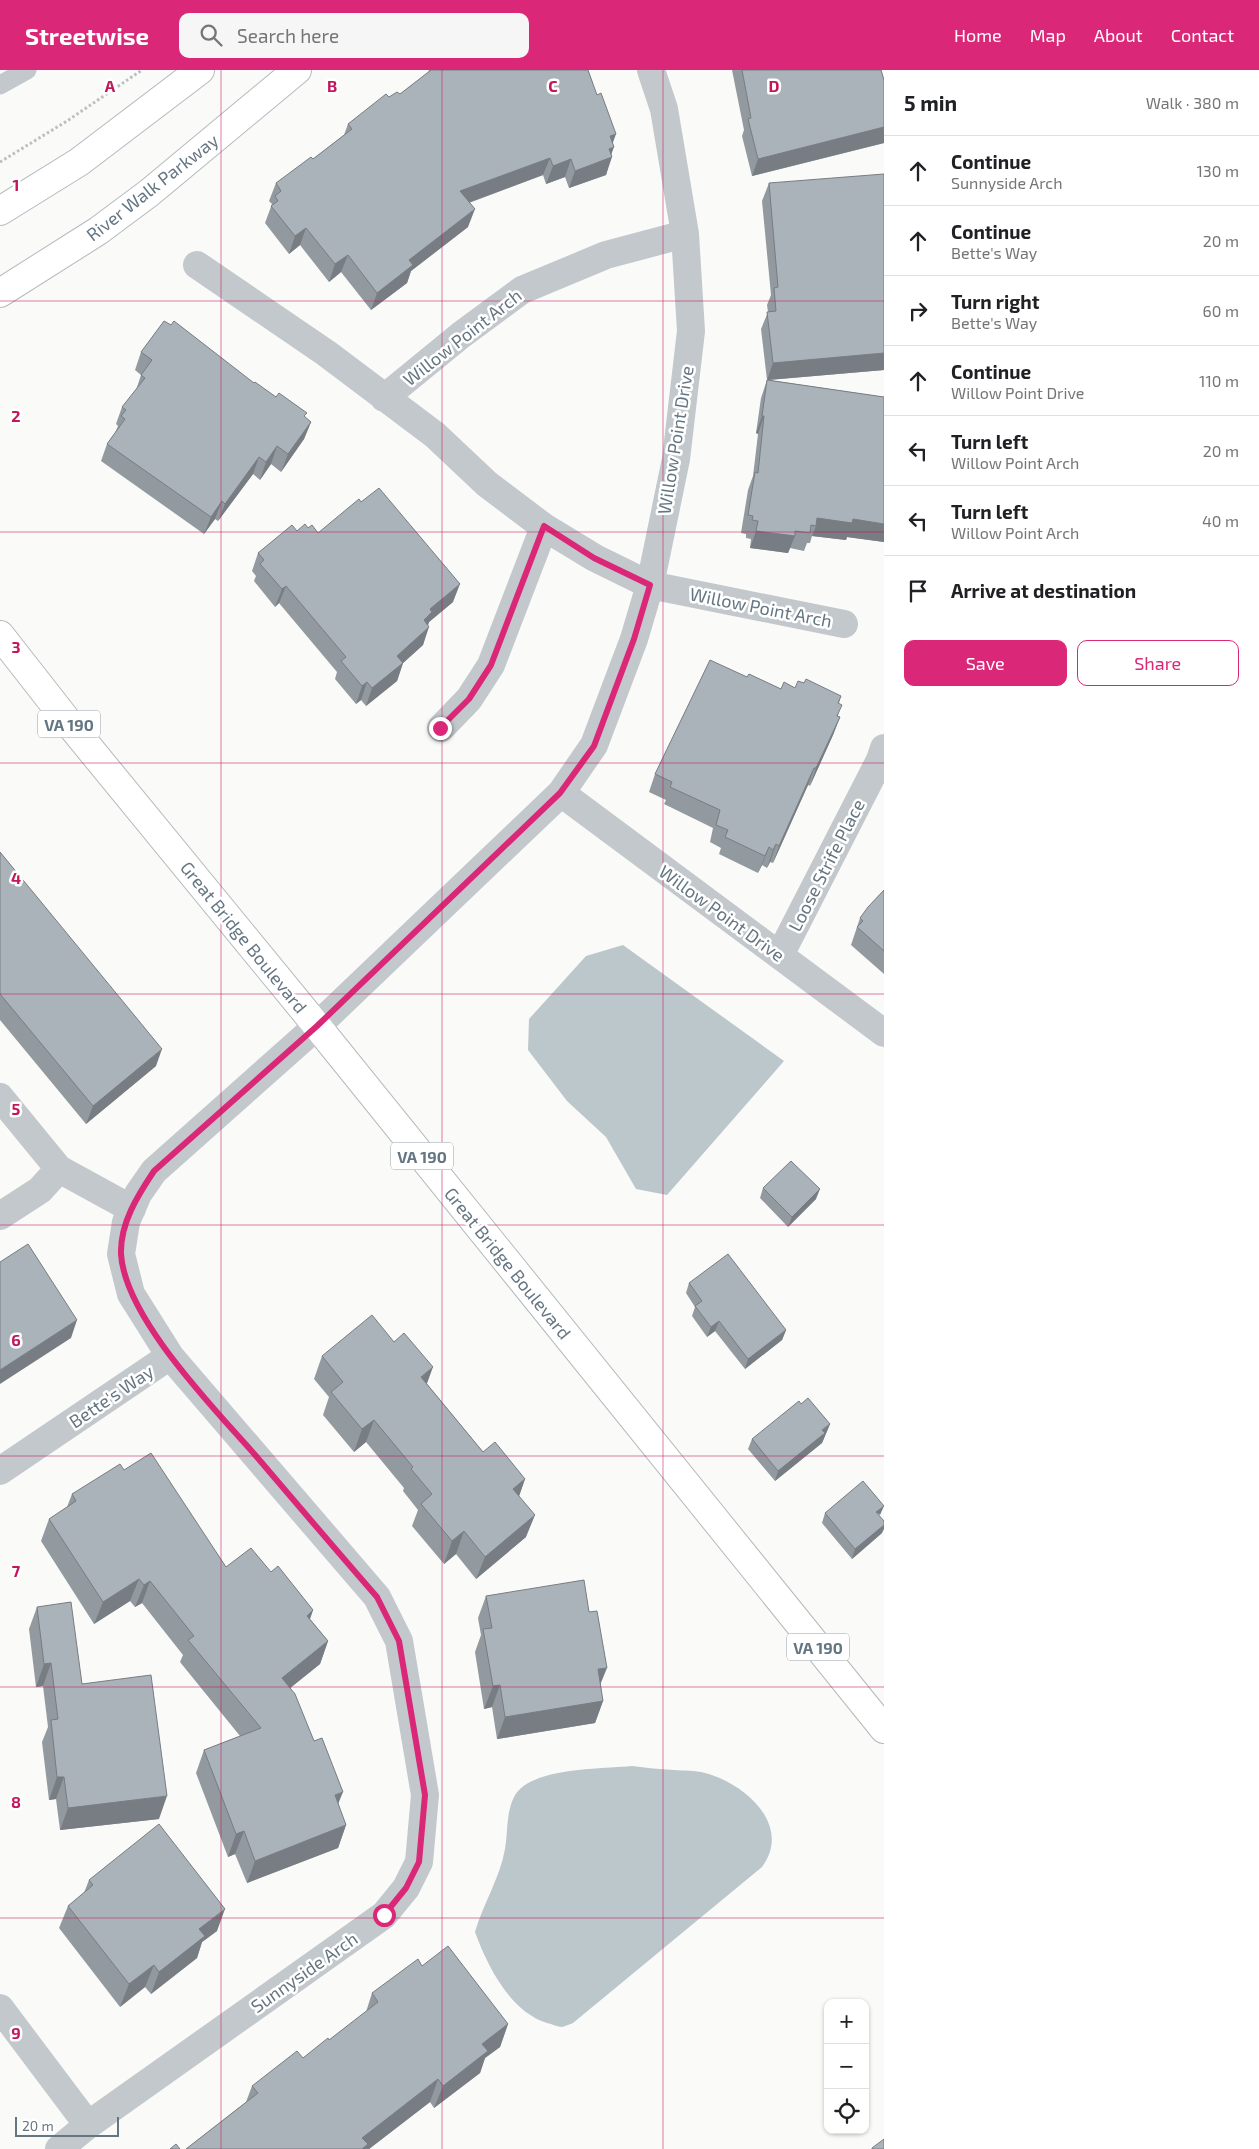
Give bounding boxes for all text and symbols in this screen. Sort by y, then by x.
search box [179,13,529,58]
text: Streetwise [25,21,149,50]
icon: search [197,21,225,49]
text: Search here [237,24,339,47]
text: Home [954,24,1002,46]
text: Map [1030,24,1066,46]
text: About [1094,24,1143,46]
text: Contact [1171,24,1234,46]
text: A [105,76,116,95]
text: B [327,76,337,95]
text: C [548,76,558,95]
text: D [769,76,780,95]
text: 5 min [904,90,957,115]
text: Walk · 380 m [1146,93,1239,112]
street label: River Walk Parkway [82,128,223,245]
text: Continue [951,150,1031,173]
icon: ahead [904,157,932,185]
text: 130 m [1197,161,1239,180]
text: Sunnyside Arch [951,173,1062,192]
text: 1 [13,175,19,194]
text: Continue [951,220,1031,243]
icon: ahead [904,227,932,255]
text: 20 m [1203,231,1239,250]
text: Bette's Way [951,243,1037,262]
street label: Willow Point Arch [398,284,526,390]
text: Turn right [951,290,1039,313]
icon: right [904,297,932,325]
text: 60 m [1203,301,1239,320]
text: Bette's Way [951,313,1037,332]
text: Continue [951,360,1031,383]
street label: Willow Point Drive [652,364,698,516]
icon: ahead [904,367,932,395]
text: 110 m [1199,371,1239,390]
text: Willow Point Drive [951,383,1084,402]
text: 2 [11,406,21,425]
text: Turn left [951,430,1028,453]
icon: left [904,437,932,465]
text: 20 m [1203,441,1239,460]
text: Willow Point Arch [951,453,1079,472]
text: Turn left [951,500,1028,523]
icon: left [904,507,932,535]
text: 40 m [1202,511,1239,530]
text: Willow Point Arch [951,523,1079,542]
icon: arrive [904,577,932,605]
text: Arrive at destination [951,579,1136,602]
street label: Willow Point Arch [688,582,834,632]
text: 3 [11,637,21,656]
button: Save [904,640,1067,686]
button: Share [1077,640,1239,686]
road number: VA 190 [38,711,100,738]
route end [429,717,452,740]
street label: Loose Strife Place [783,795,869,935]
street label: Great Bridge Boulevard [176,857,312,1017]
street label: Willow Point Drive [655,860,789,966]
text: 4 [11,868,21,887]
text: 5 [12,1099,21,1118]
road number: VA 190 [391,1142,453,1170]
street label: Great Bridge Boulevard [440,1183,576,1343]
text: 6 [11,1330,21,1349]
street label: Bette's Way [65,1359,158,1432]
text: 7 [12,1561,21,1580]
road number: VA 190 [787,1634,849,1660]
text: 8 [11,1792,21,1811]
route start [373,1904,396,1927]
street label: Sunnyside Arch [246,1927,362,2017]
map controls [824,1999,869,2134]
button: + [824,1999,869,2044]
text: 9 [11,2023,21,2042]
button: − [824,2044,869,2089]
button: locate [824,2089,869,2134]
scale bar [15,2114,119,2137]
text: 20 m [22,2117,54,2134]

